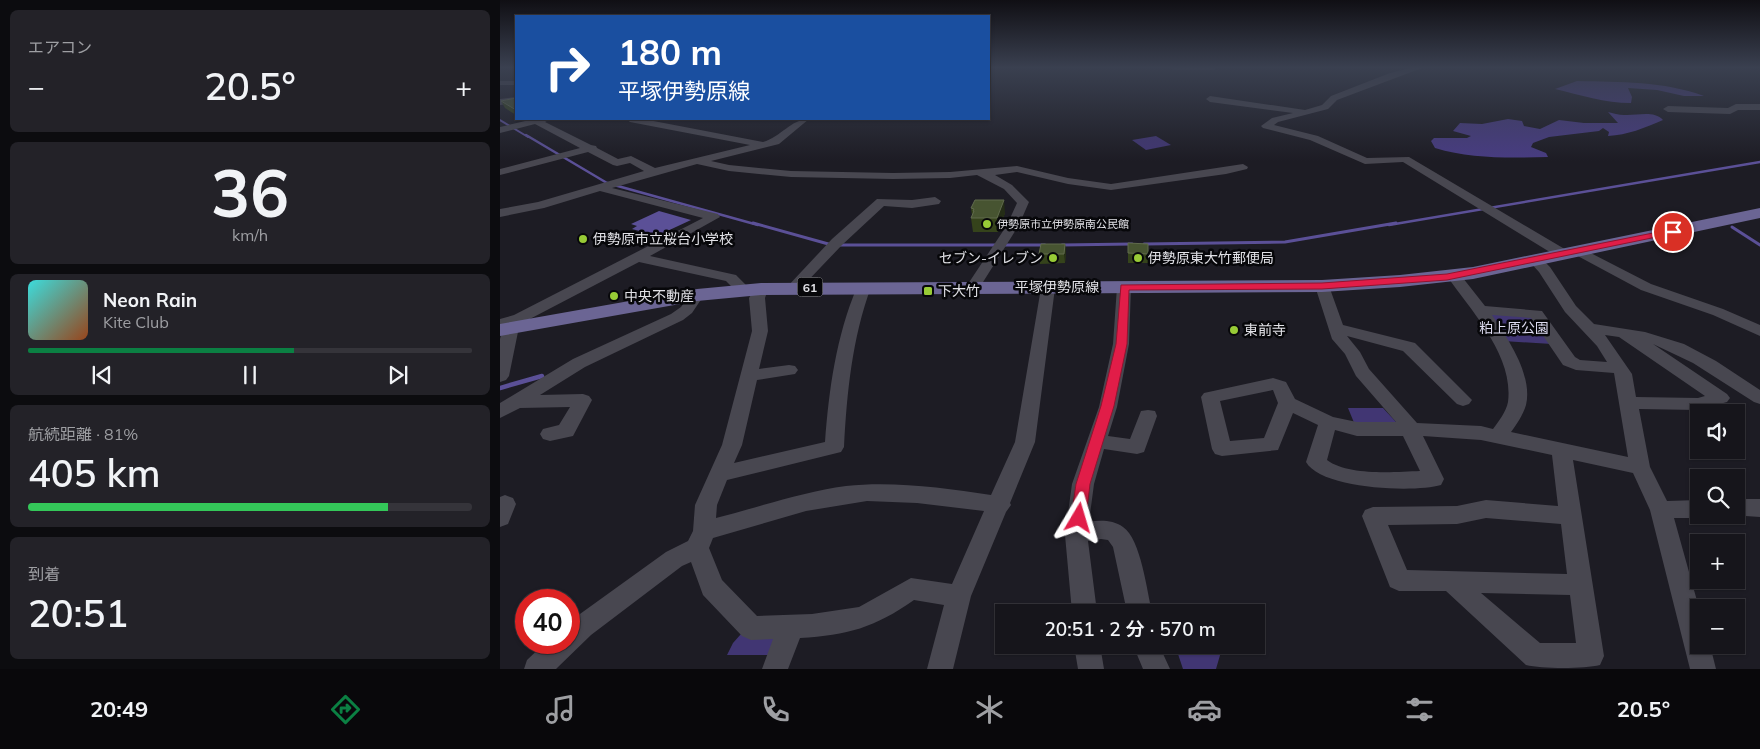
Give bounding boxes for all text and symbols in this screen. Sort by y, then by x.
text: 180 m [618,30,722,74]
icon: right [535,35,600,100]
text: エアコン [28,37,92,57]
text: 20.5° [204,62,296,110]
text: − [28,69,45,104]
text: + [455,69,472,104]
text: 平塚伊勢原線 [618,77,750,105]
text: 36 [211,152,289,233]
pin [1652,211,1694,253]
place label: 伊勢原市立伊勢原南公民館 [997,217,1129,231]
marker: 伊勢原市立伊勢原南公民館 [981,218,993,230]
icon: arrive [1659,218,1687,246]
text: km/h [232,225,268,245]
place label: 伊勢原市立桜台小学校 [593,230,733,248]
marker: 伊勢原市立桜台小学校 [577,233,589,245]
place label: セブン-イレブン [939,249,1043,267]
place label: 伊勢原東大竹郵便局 [1148,249,1274,267]
marker: セブン-イレブン [1047,252,1059,264]
marker: 伊勢原東大竹郵便局 [1132,252,1144,264]
road number: 61 [798,278,822,296]
street label: 平塚伊勢原線 [1015,278,1099,296]
place label: 下大竹 [938,282,980,300]
marker: 下大竹 [922,285,934,297]
place label: 中央不動産 [624,287,694,305]
text: Neon Rain [103,288,197,312]
marker: 中央不動産 [608,290,620,302]
text: Kite Club [103,312,169,332]
park label: 粕上原公園 [1479,319,1549,337]
place label: 東前寺 [1244,321,1286,339]
marker: 東前寺 [1228,324,1240,336]
icon: previous [88,361,116,389]
icon: pause [236,361,264,389]
icon: next [384,361,412,389]
map controls [1690,404,1745,654]
button: sound [1690,404,1745,459]
text: 航続距離 · 81% [28,424,138,444]
text: 405 km [28,449,161,497]
button: search [1690,469,1745,524]
position arrow [1052,491,1104,543]
button: + [1690,534,1745,589]
text: 到着 [28,564,60,584]
text: 20:51 [28,589,128,637]
speed limit sign: 40 [515,589,580,654]
button: − [1690,599,1745,654]
text: 20:51 · 2 分 · 570 m [1044,617,1216,641]
icon: directions [328,692,363,727]
icon: music [543,692,578,727]
icon: phone [758,692,793,727]
icon: climate [972,692,1007,727]
icon: car [1187,692,1222,727]
icon: filters [1402,692,1437,727]
text: 20:49 [90,695,148,723]
text: 20.5° [1617,695,1670,723]

